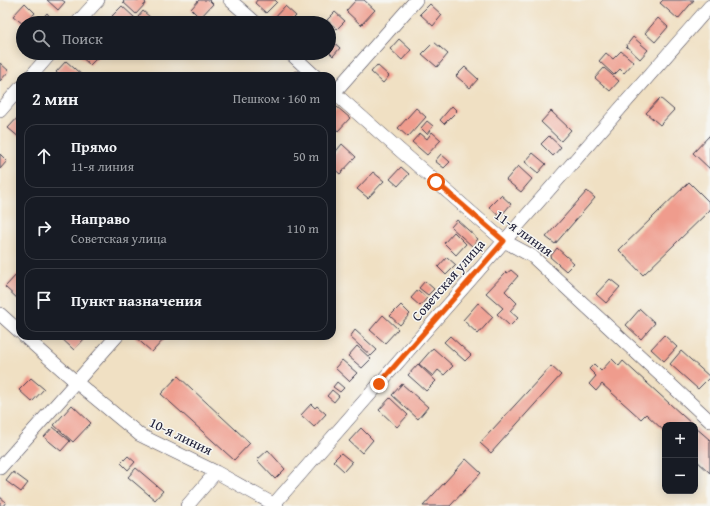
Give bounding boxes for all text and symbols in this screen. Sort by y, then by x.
search box [16,16,336,60]
icon: search [30,27,52,49]
text: Поиск [62,28,103,49]
text: 2 мин [32,86,78,111]
text: Пешком · 160 m [233,89,320,108]
text: Прямо [71,136,117,157]
icon: ahead [33,145,55,167]
text: 50 m [293,147,319,166]
text: 11-я линия [71,157,134,176]
route start [427,173,445,191]
street label: 11-я линия [491,205,557,261]
text: Направо [71,208,130,229]
icon: right [33,217,55,239]
text: 110 m [287,219,319,238]
text: Советская улица [71,229,167,248]
street label: Советская улица [407,234,490,325]
icon: arrive [33,289,55,311]
text: Пункт назначения [71,290,202,311]
route end [370,375,388,393]
street label: 10-я линия [146,412,216,460]
map controls [662,422,698,494]
button: + [662,422,698,458]
button: − [662,458,698,494]

